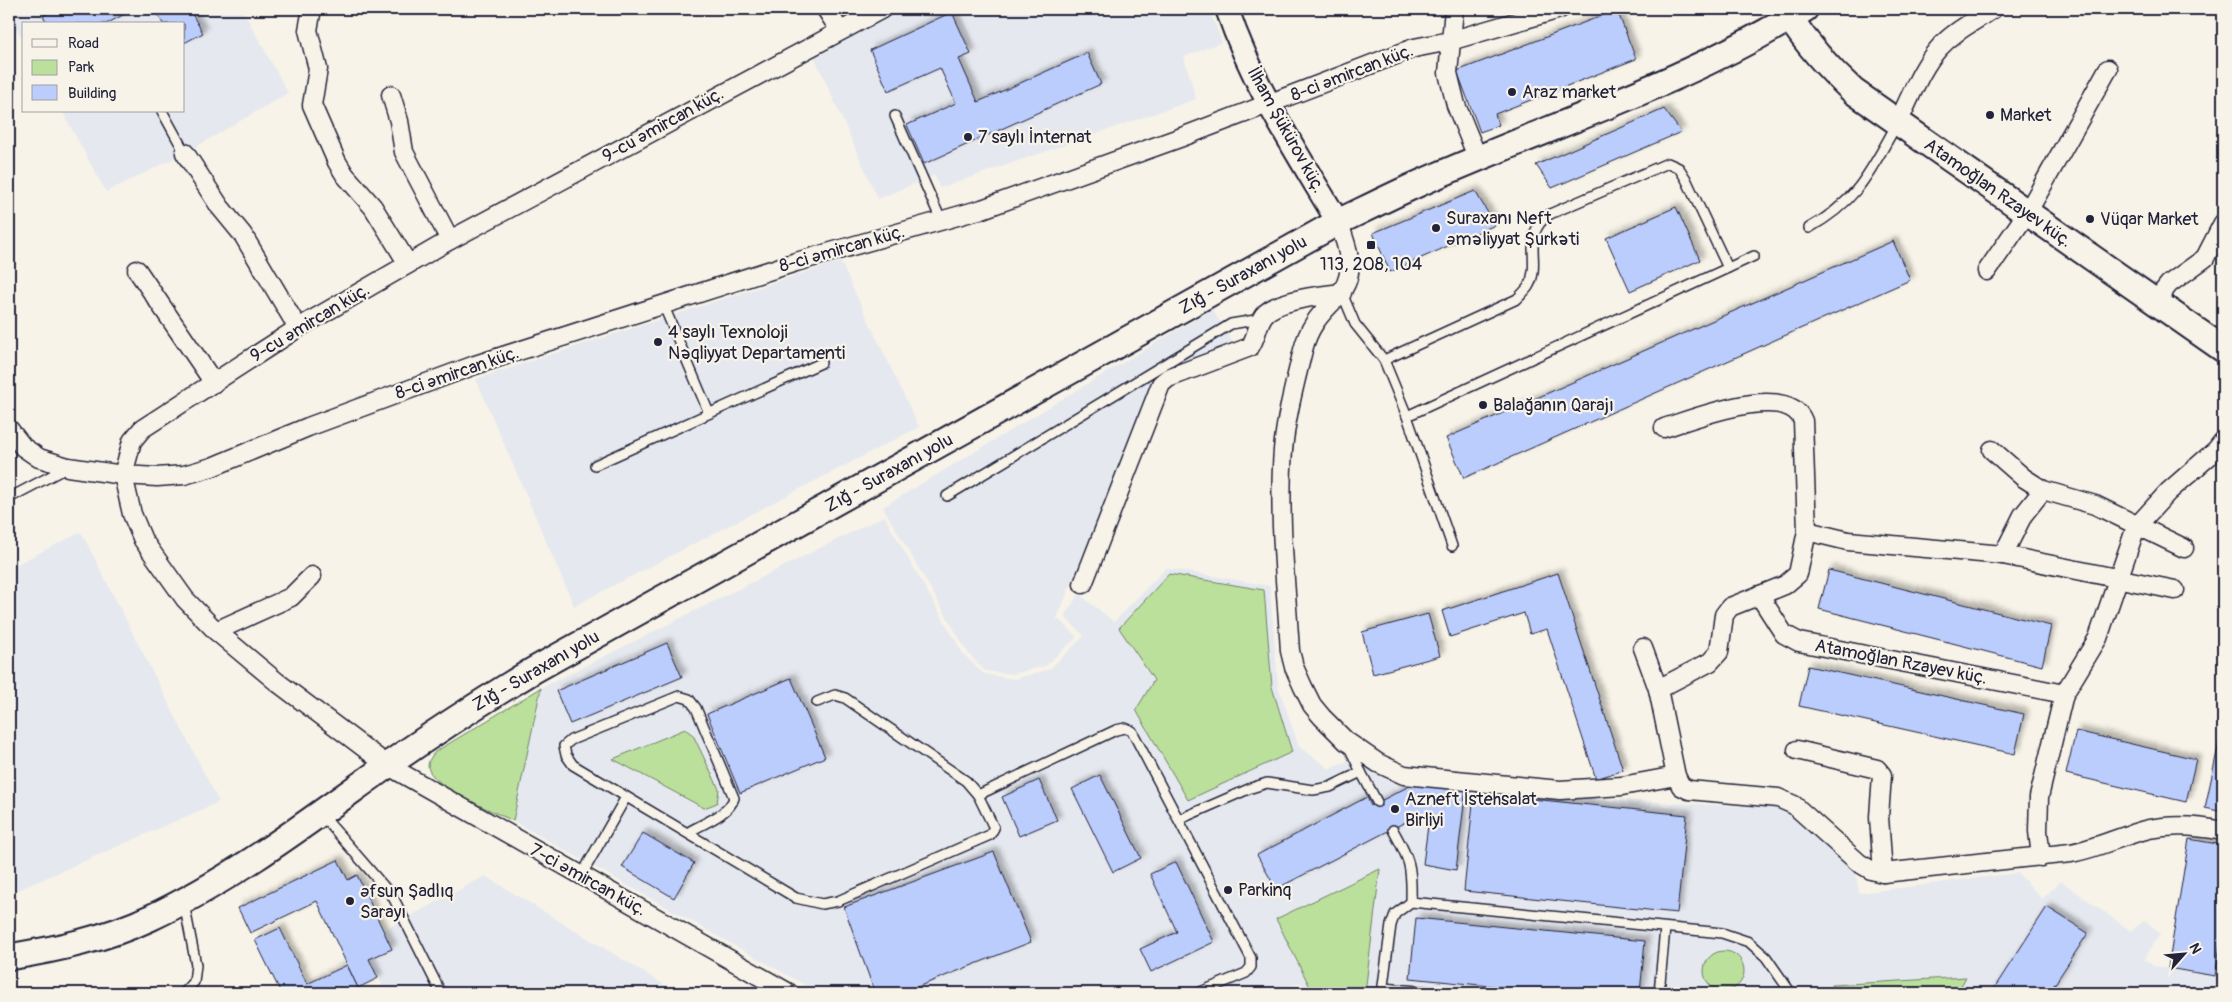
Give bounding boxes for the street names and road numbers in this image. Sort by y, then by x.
street label: 8-ci Əmircan küç. [1287,39,1417,107]
street label: İlham Şükürov küç. [1242,63,1330,197]
street label: 9-cu Əmircan küç. [598,82,728,168]
street label: Atamoğlan Rzayev küç. [1920,133,2076,253]
street label: 8-ci Əmircan küç. [777,220,907,278]
street label: Zığ - Suraxanı yolu [1175,230,1311,320]
street label: 9-cu Əmircan küç. [246,278,374,368]
street label: 8-ci Əmircan küç. [392,341,522,405]
street label: Zığ - Suraxanı yolu [821,428,957,518]
street label: Zığ - Suraxanı yolu [468,625,604,717]
street label: Atamoğlan Rzayev küç. [1813,634,1989,690]
street label: 7-ci Əmircan küç. [526,838,650,922]

